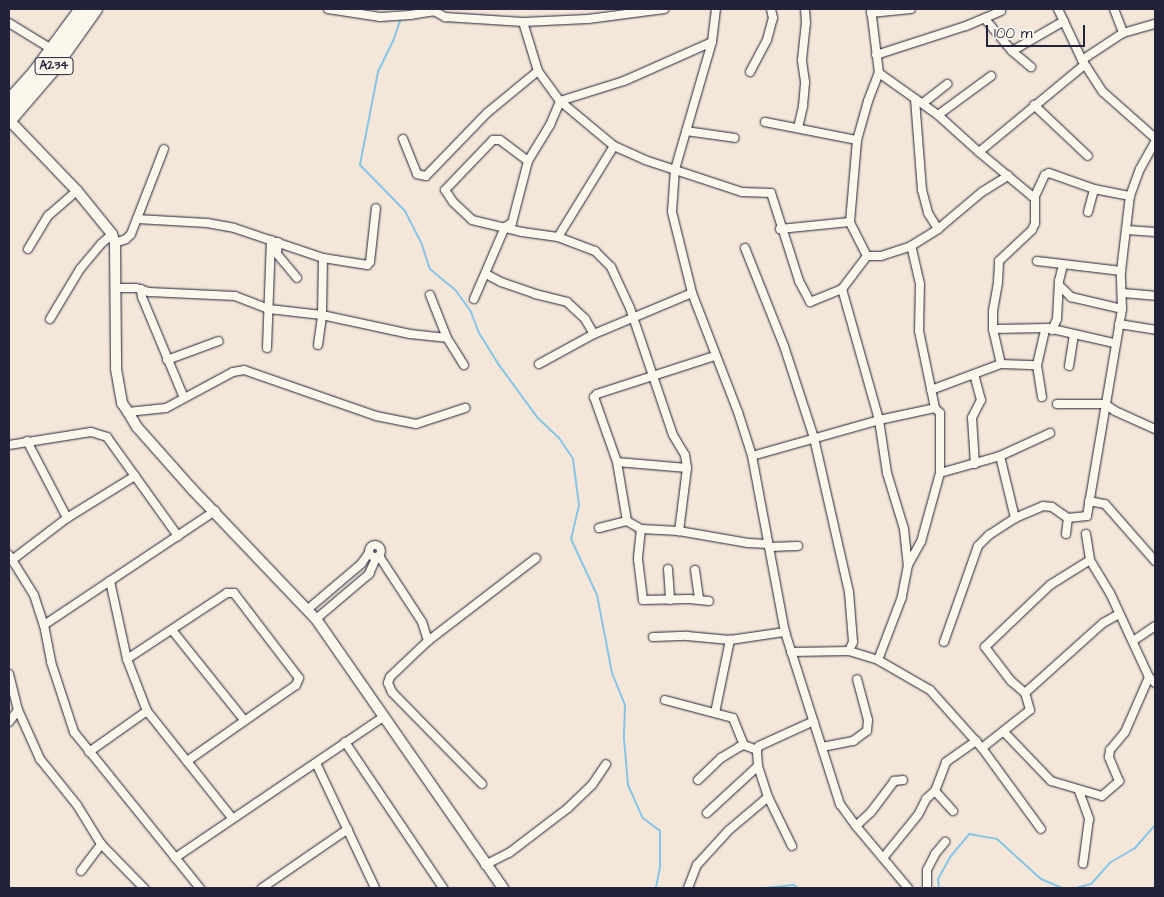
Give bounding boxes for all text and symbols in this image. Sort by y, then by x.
scale bar [989,15,1088,47]
text: 100 m [994,23,1033,44]
road number: A234 [34,56,74,76]

